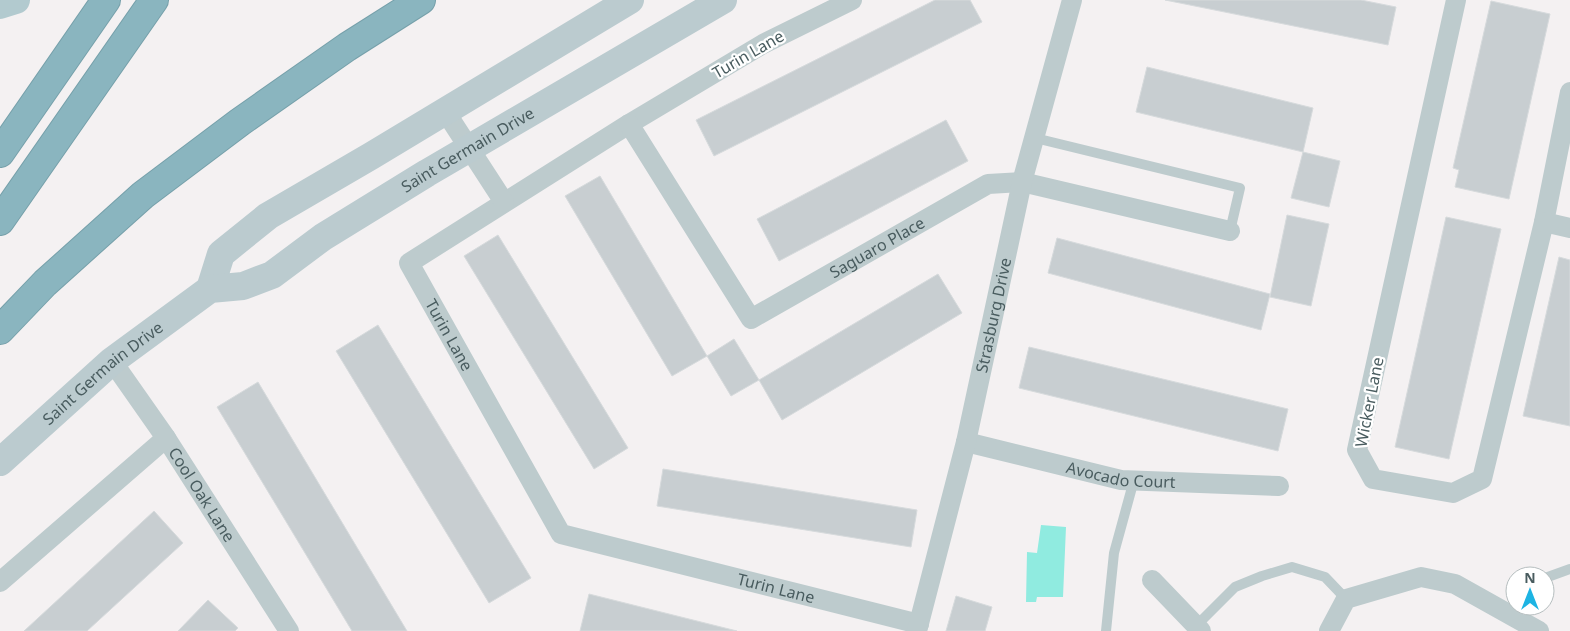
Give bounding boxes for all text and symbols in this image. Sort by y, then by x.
street label: Turin Lane [708,25,788,83]
street label: Saint Germain Drive [397,102,538,197]
street label: Saguaro Place [825,211,929,283]
street label: Strasburg Drive [970,255,1016,375]
street label: Turin Lane [420,295,478,375]
street label: Saint Germain Drive [38,316,167,430]
street label: Wicker Lane [1349,355,1389,449]
street label: Cool Oak Lane [164,443,240,546]
street label: Avocado Court [1064,456,1176,493]
north arrow [1505,566,1555,616]
street label: Turin Lane [735,568,817,608]
text: N [1524,568,1536,587]

